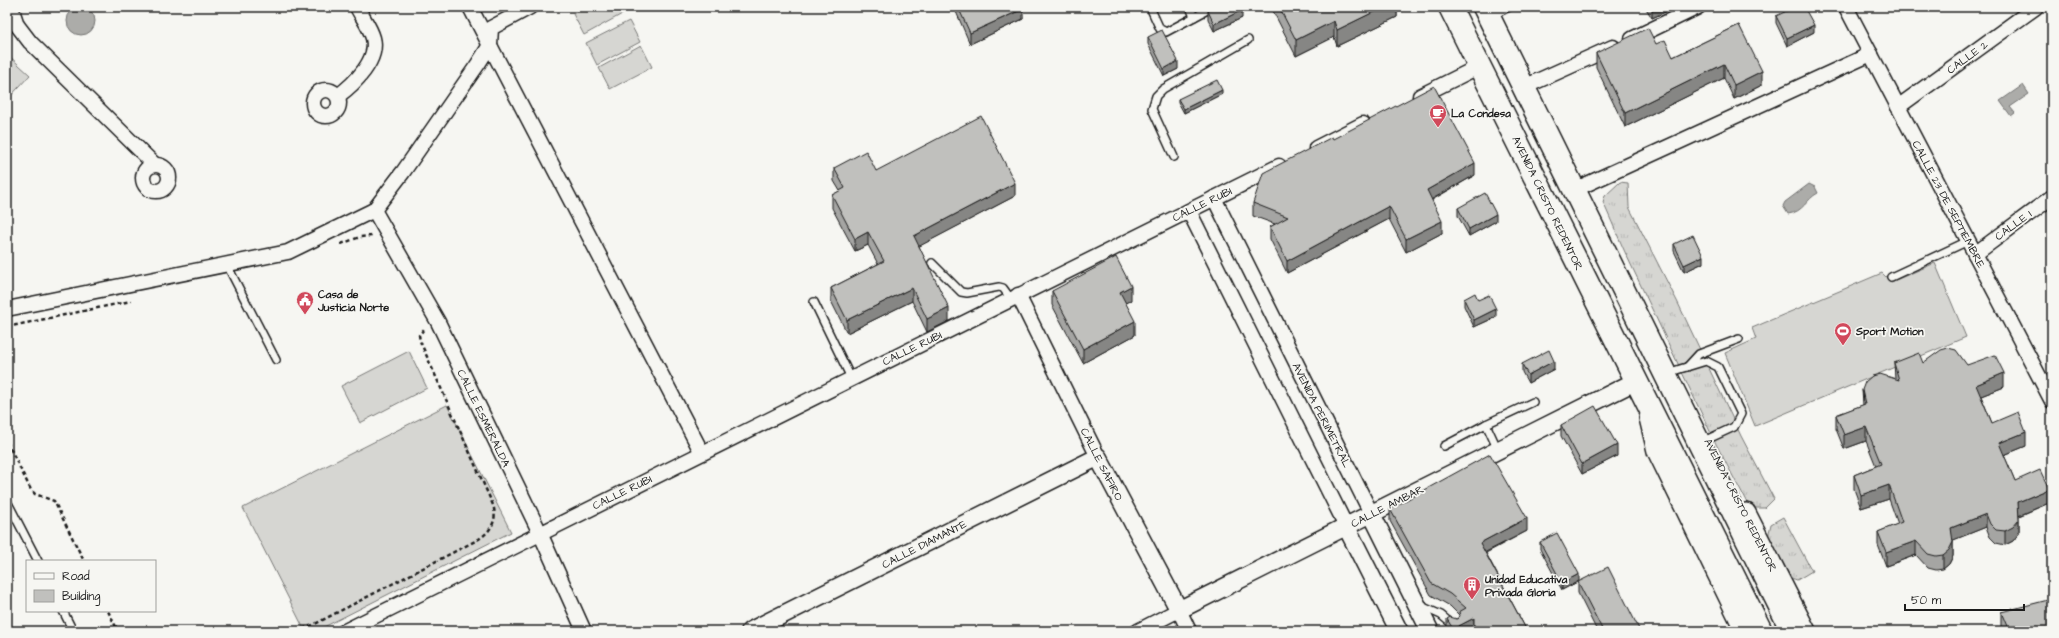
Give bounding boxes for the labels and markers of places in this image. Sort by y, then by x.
cafe icon: La Condesa [1428,103,1448,128]
place label: La Condesa [1451,106,1511,121]
place label: Casa de Justicia Norte [317,287,389,315]
public building icon: Casa de Justicia Norte [295,290,315,315]
sports icon: Sport Motion [1833,321,1853,346]
place label: Sport Motion [1855,324,1924,340]
place label: Unidad Educativa Privada Gloria [1484,572,1568,600]
building icon: Unidad Educativa Privada Gloria [1462,575,1482,600]

